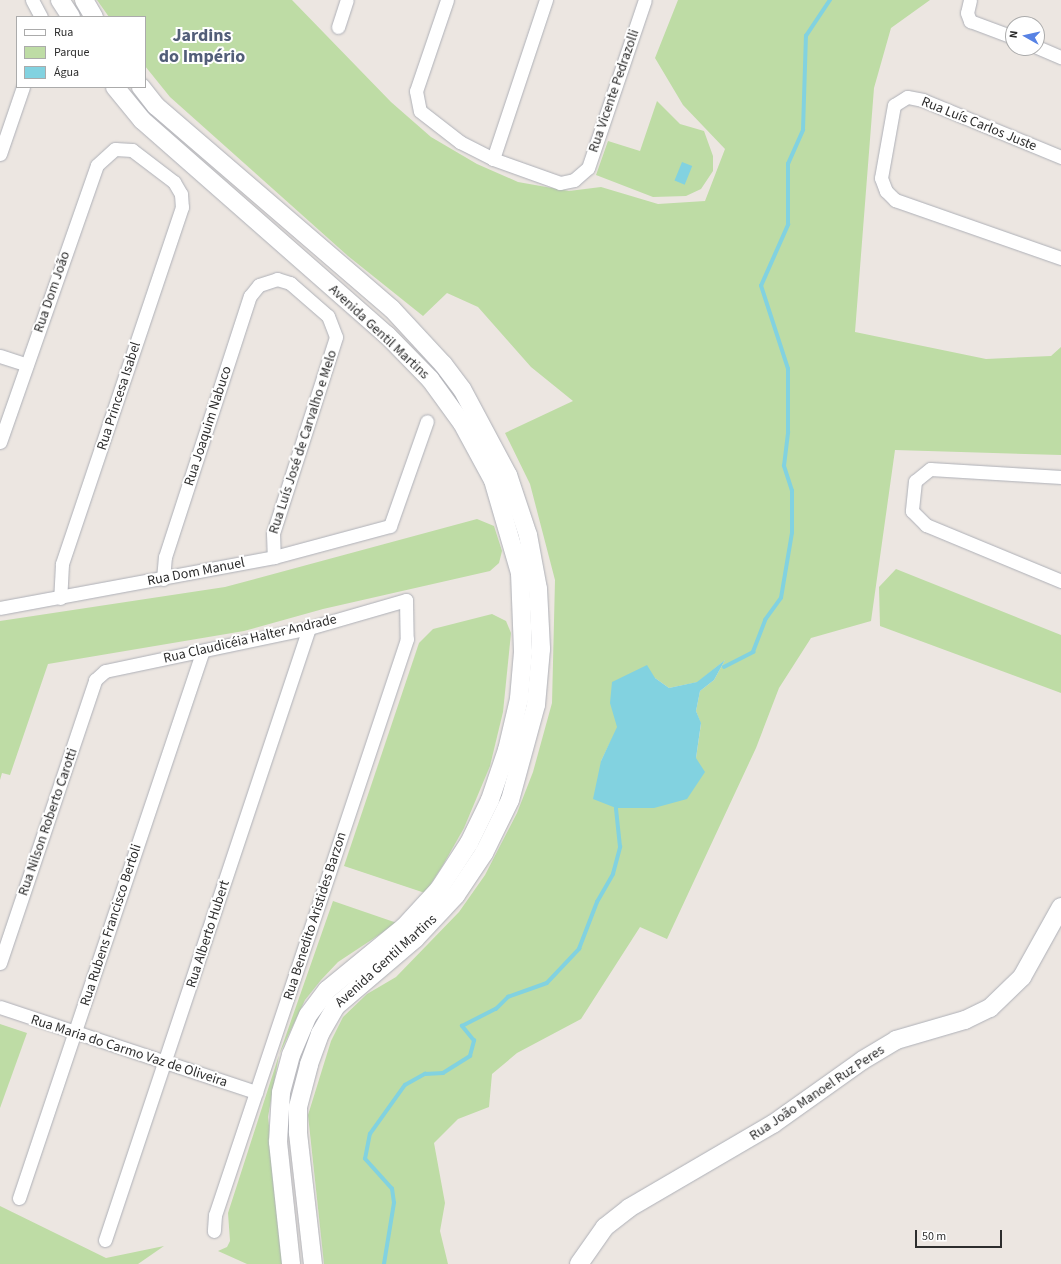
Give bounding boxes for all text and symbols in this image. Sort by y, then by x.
legend [16,16,146,88]
north arrow [1005,16,1045,56]
text: Rua [54,24,73,41]
district label: Jardins do Império [159,26,245,68]
street label: Rua Vicente Pedrazolli [585,27,643,155]
text: N [1006,30,1022,39]
text: Parque [54,44,90,61]
text: Água [54,64,79,81]
street label: Rua Luís Carlos Juste [919,93,1039,155]
street label: Rua Dom João [30,249,74,335]
street label: Avenida Gentil Martins [325,281,433,383]
street label: Rua Princesa Isabel [94,340,144,452]
street label: Rua Luís José de Carvalho e Melo [265,348,341,536]
street label: Rua Joaquim Nabuco [181,364,235,488]
street label: Rua Dom Manuel [146,554,246,590]
street label: Rua Claudicéia Halter Andrade [162,611,338,667]
street label: Rua Nilson Roberto Carotti [15,746,81,898]
street label: Rua Benedito Aristides Barzon [280,830,350,1002]
street label: Rua Rubens Francisco Bertoli [77,842,145,1008]
street label: Rua Alberto Hubert [183,878,233,990]
street label: Avenida Gentil Martins [332,911,440,1011]
street label: Rua Maria do Carmo Vaz de Oliveira [29,1011,229,1091]
street label: Rua João Manoel Ruz Peres [746,1042,888,1144]
scale bar [917,1222,1004,1248]
text: 50 m [922,1228,946,1245]

